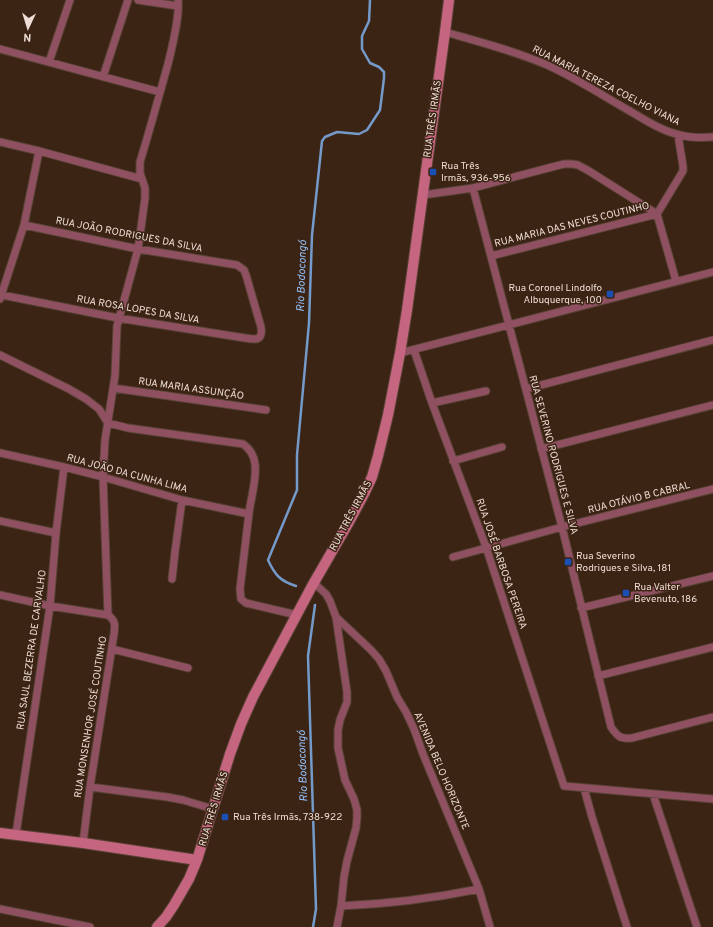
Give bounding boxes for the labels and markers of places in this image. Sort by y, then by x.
place label: Rua Três Irmãs, 936-956 [441,160,511,185]
marker: Rua Três Irmãs, 936-956 [428,167,438,177]
place label: Rua Coronel Lindolfo Albuquerque, 100 [508,282,602,307]
marker: Rua Coronel Lindolfo Albuquerque, 100 [605,289,615,299]
place label: Rua Severino Rodrigues e Silva, 181 [576,550,671,575]
marker: Rua Severino Rodrigues e Silva, 181 [563,557,573,567]
place label: Rua Valter Bevenuto, 186 [634,581,697,606]
marker: Rua Valter Bevenuto, 186 [621,588,631,598]
place label: Rua Três Irmãs, 738-922 [233,811,342,824]
marker: Rua Três Irmãs, 738-922 [220,812,230,822]

